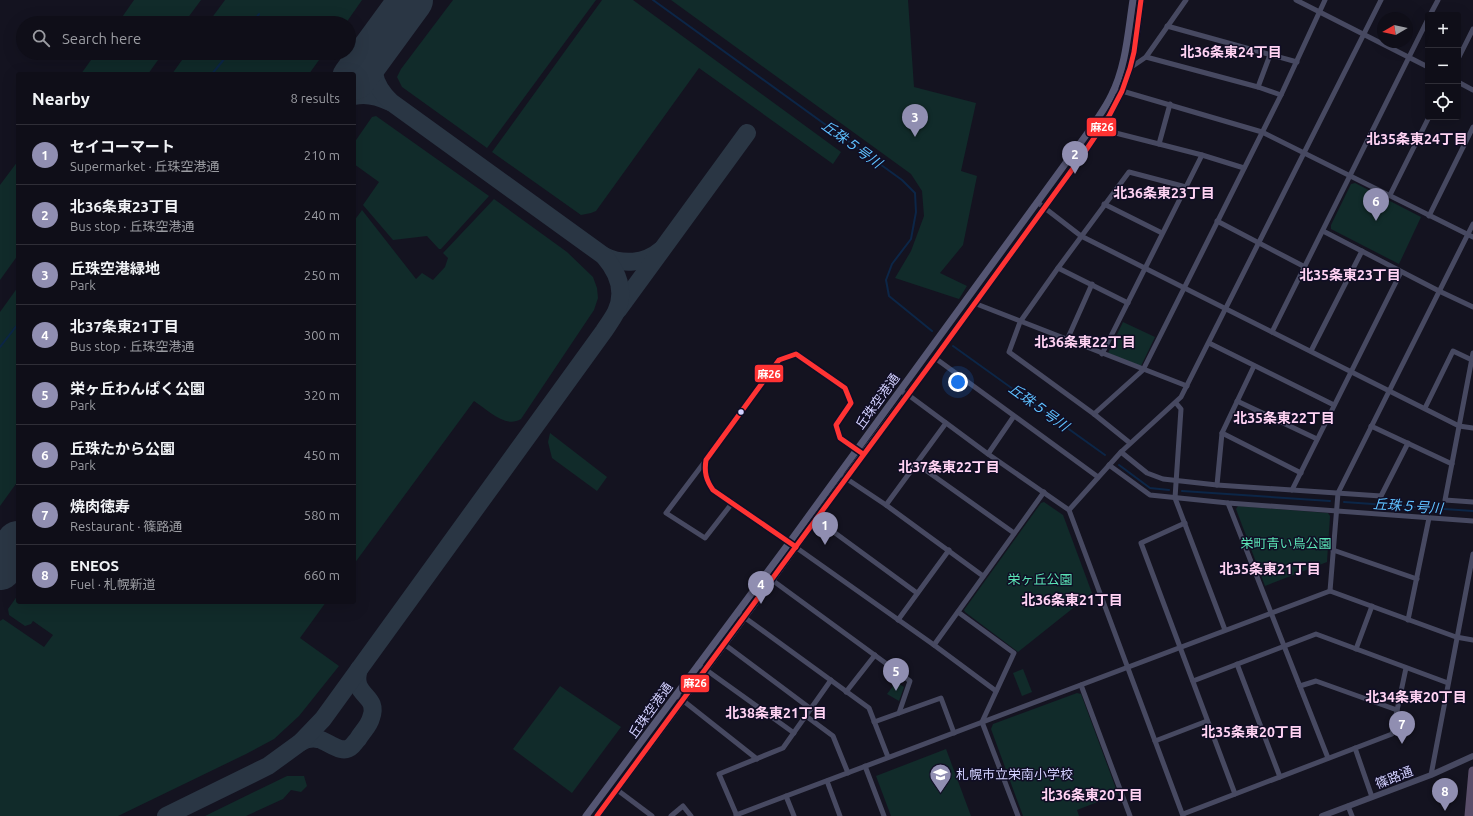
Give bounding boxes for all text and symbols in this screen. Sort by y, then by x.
north arrow [1377,12,1413,48]
map controls [1425,12,1461,120]
button: + [1425,12,1461,48]
search box [16,16,356,60]
icon: search [30,27,52,49]
text: Search here [62,30,141,47]
district label: 北36条東24丁目 [1180,44,1282,60]
button: − [1425,48,1461,84]
button: locate [1425,84,1461,120]
text: Nearby [32,89,90,108]
text: 8 results [290,91,340,105]
pin: 3 [902,104,928,137]
water label: 丘珠５号川 [819,117,887,172]
line badge: 麻26 [1086,117,1117,137]
text: 麻26 [1090,121,1114,133]
district label: 北35条東24丁目 [1366,131,1468,147]
text: セイコーマート [70,138,175,155]
pin: 2 [1062,141,1088,174]
text: 1 [41,148,49,162]
text: 210 m [304,148,340,162]
text: Supermarket · 丘珠空港通 [70,159,220,173]
district label: 北36条東23丁目 [1113,185,1215,201]
pin: 6 [1363,188,1389,221]
text: 北36条東23丁目 [70,198,179,215]
text: 2 [41,208,49,222]
text: 240 m [304,208,340,222]
text: Bus stop · 丘珠空港通 [70,219,194,233]
text: 丘珠空港緑地 [70,260,160,277]
district label: 北35条東23丁目 [1299,267,1401,283]
text: 3 [41,268,49,282]
text: 250 m [304,268,340,282]
text: Park [70,278,96,292]
text: 北37条東21丁目 [70,318,179,335]
text: 4 [41,328,49,342]
text: 300 m [304,328,340,342]
district label: 北36条東22丁目 [1034,334,1136,350]
text: Bus stop · 丘珠空港通 [70,339,194,353]
line badge: 麻26 [754,364,784,383]
text: 麻26 [757,368,781,380]
street label: 丘珠空港通 [852,371,902,431]
your location [948,372,968,392]
text: 栄ヶ丘わんぱく公園 [70,380,205,397]
water label: 丘珠５号川 [1006,380,1074,435]
text: 5 [41,388,49,402]
text: 320 m [304,388,340,402]
text: Park [70,398,96,412]
unlabelled marker [736,407,746,417]
district label: 北35条東22丁目 [1233,410,1335,426]
text: 丘珠たから公園 [70,440,175,457]
text: 6 [41,448,49,462]
text: 450 m [304,448,340,462]
text: Park [70,458,96,472]
district label: 北37条東22丁目 [898,459,1000,475]
water label: 丘珠５号川 [1373,496,1445,517]
text: 焼肉徳寿 [70,498,130,515]
text: 7 [41,508,49,522]
text: 580 m [304,508,340,522]
pin: 1 [812,512,838,545]
text: Restaurant · 篠路通 [70,519,182,533]
park label: 栄町青い鳥公園 [1240,536,1332,550]
text: ENEOS [70,557,119,574]
district label: 北35条東21丁目 [1219,561,1321,577]
text: 8 [41,568,49,582]
text: 660 m [304,568,340,582]
pin: 4 [748,571,774,604]
park label: 栄ヶ丘公園 [1007,572,1073,586]
text: Fuel · 札幌新道 [70,577,156,591]
district label: 北36条東21丁目 [1021,592,1123,608]
pin: 5 [883,658,909,691]
line badge: 麻26 [680,674,710,693]
text: 麻26 [683,677,707,689]
street label: 丘珠空港通 [625,680,675,740]
district label: 北34条東20丁目 [1365,689,1467,705]
district label: 北38条東21丁目 [725,705,827,721]
pin: 7 [1389,711,1415,744]
district label: 北35条東20丁目 [1201,724,1303,740]
school or university icon: 札幌市立栄南小学校 [927,761,953,794]
street label: 篠路通 [1373,763,1415,791]
place label: 札幌市立栄南小学校 [956,767,1073,781]
pin: 8 [1432,778,1458,811]
district label: 北36条東20丁目 [1041,787,1143,803]

